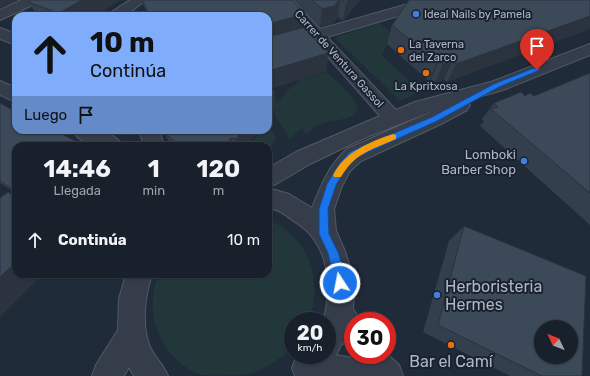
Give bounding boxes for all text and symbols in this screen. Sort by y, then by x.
street label: Carrer de Ventura Gassol [292,8,386,110]
place label: Ideal Nails by Pamela [424,8,531,21]
marker: Ideal Nails by Pamela [411,9,421,19]
text: 10 m [90,26,155,59]
icon: ahead [24,28,76,80]
pin [520,29,554,70]
icon: arrive [526,35,548,57]
place label: La Taverna del Zarco [409,38,464,64]
marker: La Taverna del Zarco [396,45,406,55]
text: Continúa [90,60,166,82]
marker: La Kpritxosa [421,68,431,78]
place label: La Kpritxosa [394,80,458,93]
icon: arrive [75,104,97,126]
text: Luego [24,106,67,124]
place label: Lomboki Barber Shop [441,147,516,177]
text: 14:46 [44,155,111,183]
text: 1 [148,155,160,183]
text: 120 [197,155,240,183]
marker: Lomboki Barber Shop [519,156,529,166]
text: Llegada [53,183,101,198]
text: min [142,183,165,198]
text: m [213,183,224,198]
icon: ahead [24,229,46,251]
text: Continúa [58,231,127,249]
text: 10 m [227,231,260,249]
position arrow [319,262,361,304]
place label: Herboristeria Hermes [445,277,542,314]
marker: Herboristeria Hermes [432,290,442,300]
speed limit sign: 30 [344,312,396,364]
north arrow [534,320,578,364]
map controls [534,320,578,364]
text: 20 [297,321,323,345]
marker: Bar el Camí [446,340,456,350]
text: km/h [298,342,322,354]
place label: Bar el Camí [409,352,494,371]

